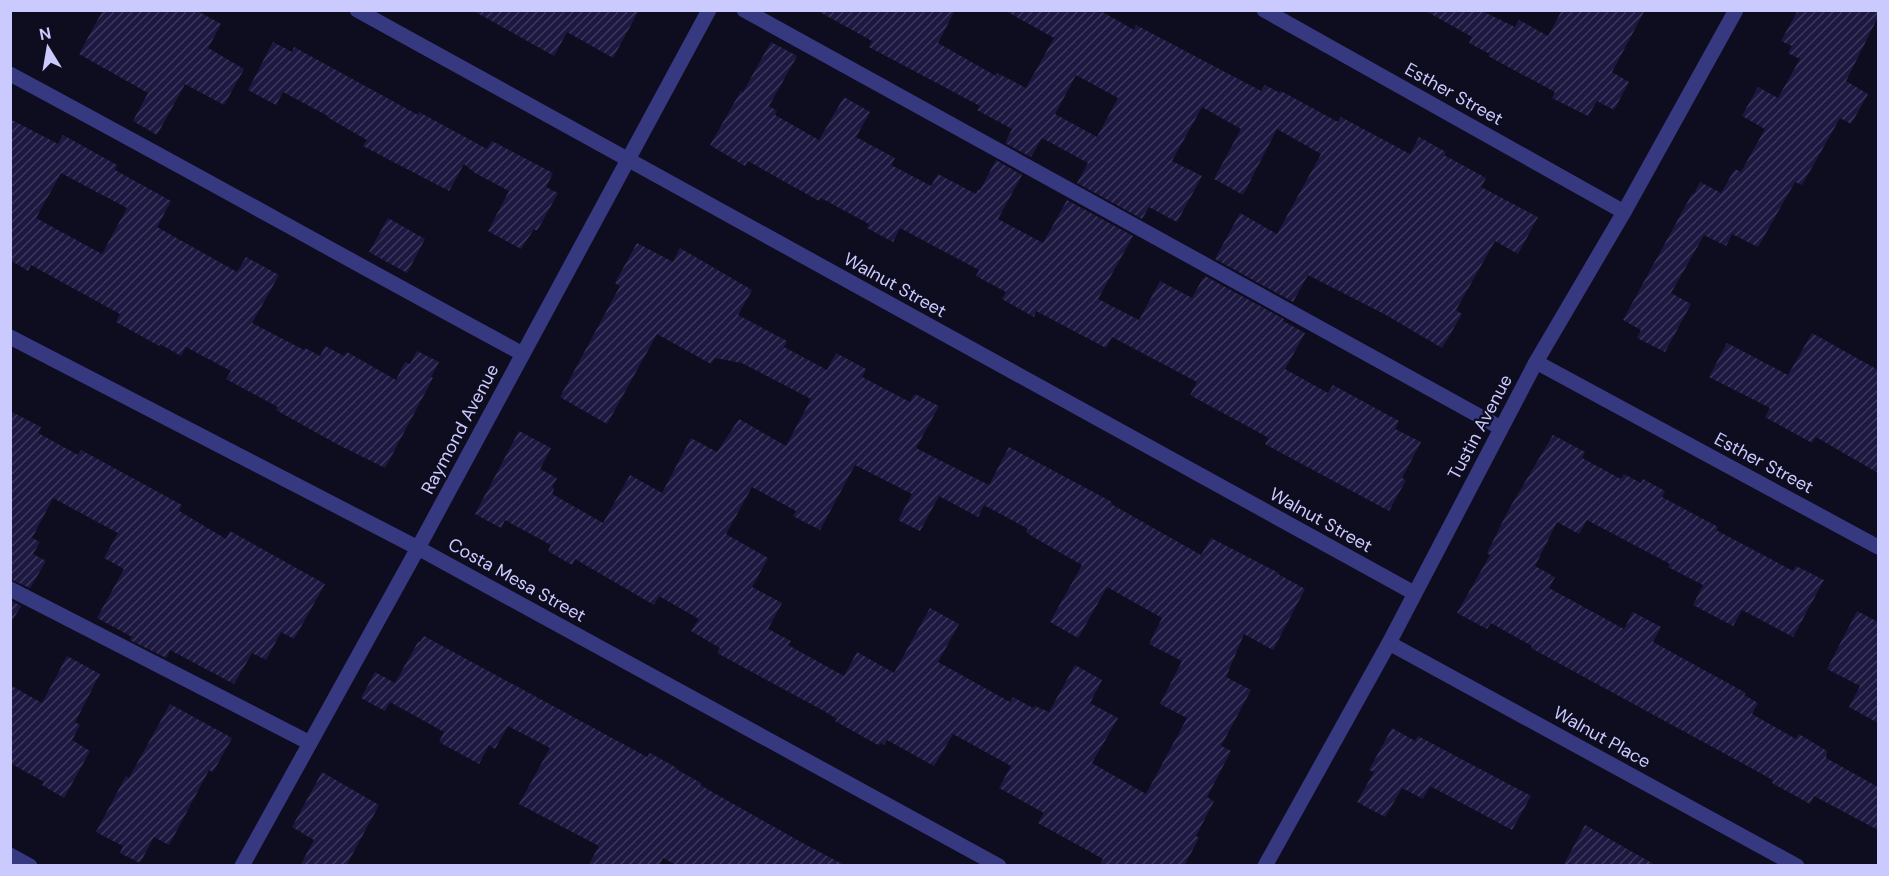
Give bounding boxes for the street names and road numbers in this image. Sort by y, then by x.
street label: Esther Street [1401,57,1507,131]
street label: Walnut Street [839,247,951,323]
street label: Raymond Avenue [416,360,504,498]
street label: Tustin Avenue [1442,370,1518,484]
street label: Esther Street [1710,427,1818,499]
street label: Walnut Street [1265,482,1377,558]
street label: Costa Mesa Street [444,532,590,628]
street label: Walnut Place [1549,700,1655,774]

